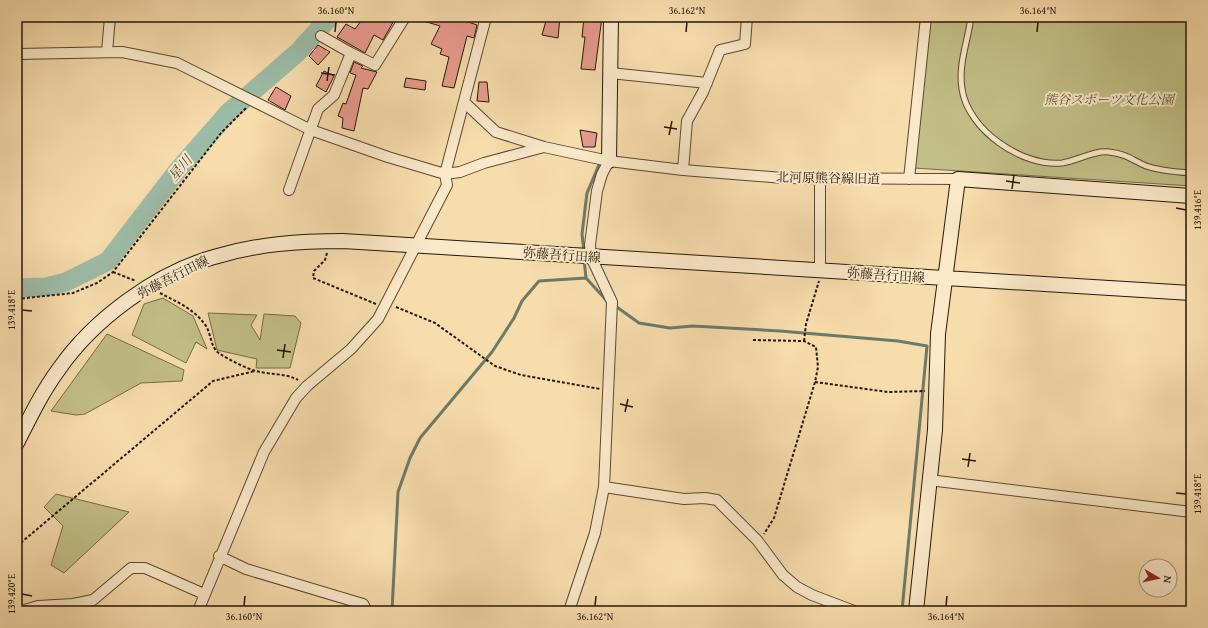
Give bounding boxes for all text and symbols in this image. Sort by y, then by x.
text: 36.160°N [318,3,355,18]
text: 36.162°N [669,3,706,18]
text: 36.164°N [1020,3,1057,18]
park label: 熊谷スポーツ文化公園 [1044,90,1176,109]
water label: 星川 [163,149,198,185]
street label: 北河原熊谷線旧道 [776,168,880,188]
text: 139.416°E [1190,190,1205,230]
street label: 弥藤吾行田線 [522,243,602,267]
street label: 弥藤吾行田線 [134,251,212,303]
street label: 弥藤吾行田線 [846,263,926,287]
text: 139.418°E [4,290,19,330]
text: 139.418°E [1190,474,1205,514]
north arrow [1138,558,1178,598]
text: 139.420°E [4,574,19,614]
text: N [1159,575,1176,585]
text: 36.160°N [226,609,263,624]
text: 36.162°N [577,609,614,624]
text: 36.164°N [928,609,965,624]

